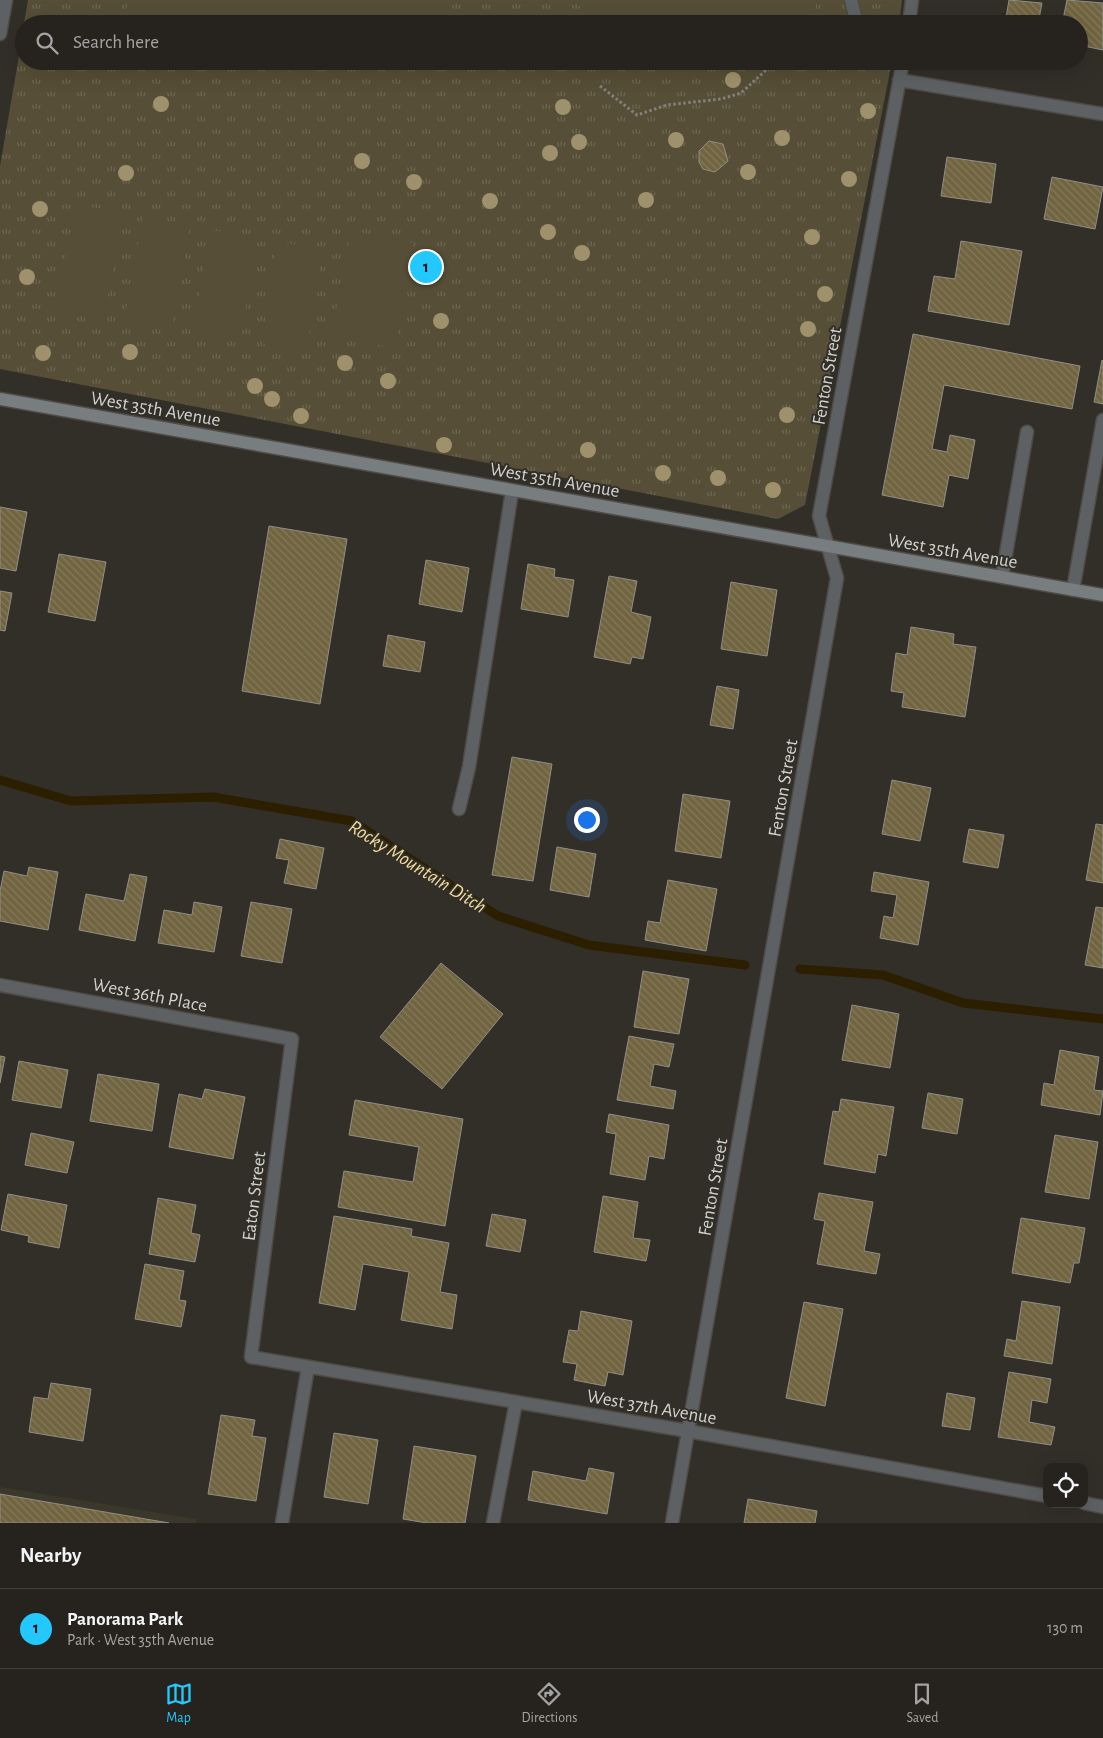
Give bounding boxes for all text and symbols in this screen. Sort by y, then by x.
search box [15,15,1088,70]
icon: search [33,29,61,57]
text: Search here [73,33,159,52]
pin: 1 [410,248,442,286]
street label: Fenton Street [810,326,845,427]
street label: West 35th Avenue [89,389,222,430]
street label: West 35th Avenue [488,460,621,501]
street label: West 35th Avenue [886,531,1019,572]
street label: Fenton Street [766,738,801,839]
your location [574,807,600,833]
water label: Rocky Mountain Ditch [345,817,490,917]
street label: West 36th Place [91,975,209,1016]
street label: Fenton Street [696,1137,731,1238]
street label: Eaton Street [240,1150,269,1242]
street label: West 37th Avenue [585,1387,718,1428]
map controls [1043,1463,1088,1508]
button: locate [1043,1463,1088,1508]
text: Nearby [20,1545,81,1566]
text: Panorama Park [67,1610,183,1629]
text: 1 [33,1620,39,1636]
text: 130 m [1047,1620,1083,1636]
text: Park · West 35th Avenue [67,1632,214,1648]
tab: Map [165,1680,193,1727]
tab: Directions [522,1680,577,1727]
tab: Saved [906,1680,938,1727]

